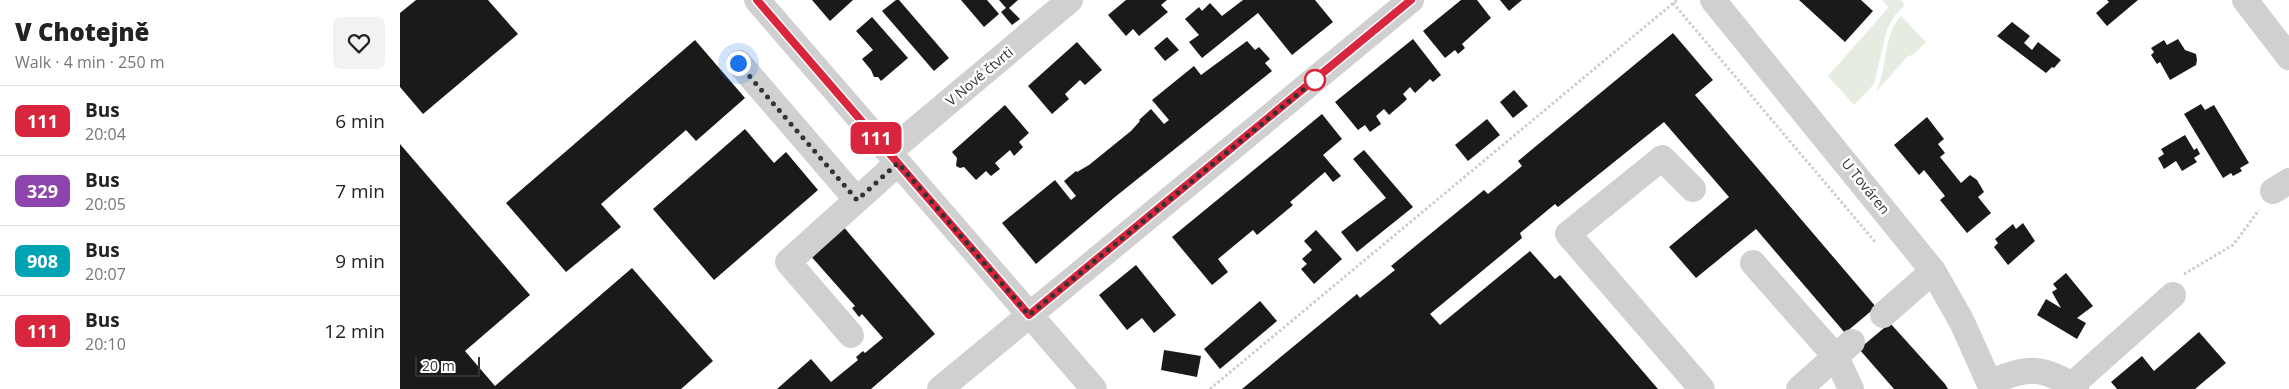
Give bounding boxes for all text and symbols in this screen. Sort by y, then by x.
text: V Chotejně [15,15,149,48]
button: heart [333,17,385,69]
street label: V Nové čtvrti [941,42,1017,110]
text: Walk · 4 min · 250 m [15,51,165,73]
your location [726,51,751,76]
unlabelled marker [1304,69,1326,91]
text: Bus [85,97,120,123]
text: 6 min [335,108,385,134]
text: 111 [27,109,58,133]
line badge: 111 [847,122,905,154]
text: 20:04 [85,123,126,145]
text: 111 [861,126,891,150]
street label: U Továren [1838,154,1894,218]
text: Bus [85,167,120,193]
text: 7 min [335,178,385,204]
text: 329 [27,179,58,203]
text: 20:05 [85,193,126,215]
text: Bus [85,237,120,263]
text: 9 min [335,248,385,274]
text: 908 [27,249,58,273]
text: 20:07 [85,263,126,285]
text: Bus [85,307,120,333]
text: 12 min [324,318,385,344]
text: 111 [27,319,58,343]
text: 20:10 [85,333,126,355]
scale bar [415,354,480,377]
text: 20 m [422,356,455,375]

